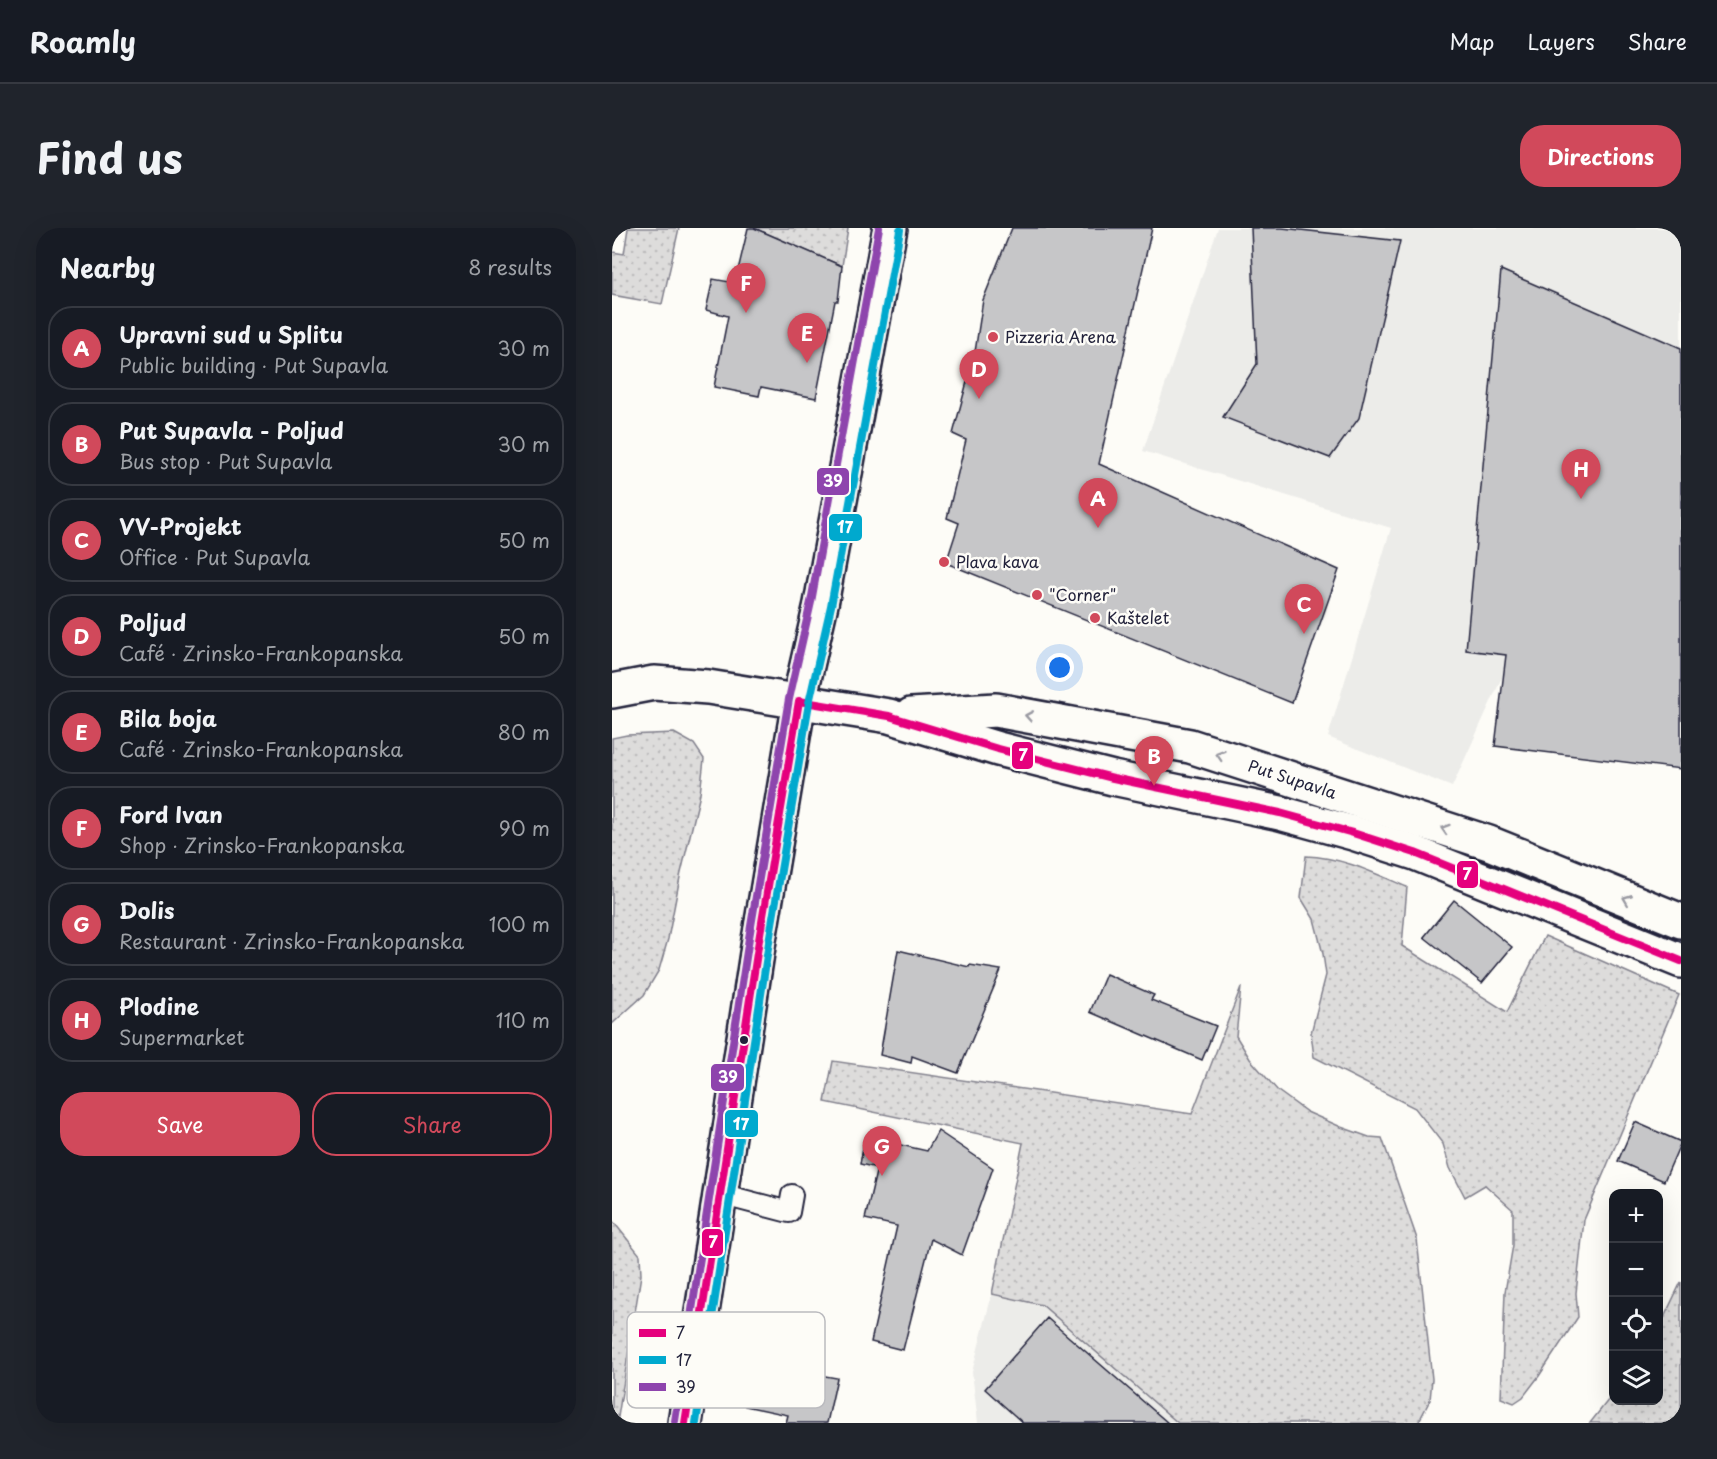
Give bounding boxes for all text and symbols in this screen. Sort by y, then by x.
text: Roamly [30,20,136,63]
text: Map [1450,25,1494,57]
text: Layers [1527,25,1595,57]
text: Share [1628,25,1687,57]
text: Find us [36,125,183,188]
button: Directions [1520,125,1681,187]
text: Nearby [60,248,155,287]
text: 8 results [468,252,552,282]
pin: F [726,264,766,313]
pin: E [788,314,826,363]
text: Upravni sud u Splitu [119,317,343,350]
place label: Pizzeria Arena [1005,324,1117,348]
marker: Pizzeria Arena [986,330,1000,344]
text: A [74,333,89,363]
text: 30 m [497,333,550,363]
text: Public building · Put Supavla [119,350,388,380]
pin: D [960,350,998,399]
text: Put Supavla - Poljud [119,413,344,446]
text: B [75,429,88,459]
text: 30 m [497,429,550,459]
text: Bus stop · Put Supavla [119,446,332,476]
pin: H [1562,450,1600,499]
line badge: 39 [816,467,850,496]
text: 39 [823,468,843,492]
pin: A [1078,478,1118,528]
text: VV-Projekt [119,509,242,542]
line badge: 17 [828,513,863,542]
text: 17 [837,514,854,538]
text: C [74,525,89,555]
text: 50 m [498,525,550,555]
text: Office · Put Supavla [119,542,310,572]
place label: Plava kava [956,549,1039,573]
marker: Plava kava [937,555,951,569]
place label: "Corner" [1049,582,1116,606]
pin: C [1284,584,1324,634]
marker: "Corner" [1030,588,1044,602]
text: Poljud [119,605,186,638]
place label: Kaštelet [1107,605,1170,629]
marker: Kaštelet [1088,611,1102,625]
text: D [74,621,89,651]
text: 50 m [498,621,550,651]
text: Café · Zrinsko-Frankopanska [119,638,403,668]
your location [1045,653,1074,682]
text: Bila boja [119,701,217,734]
one-way arrow [1024,710,1034,723]
text: E [75,717,88,747]
text: 80 m [498,717,550,747]
text: Café · Zrinsko-Frankopanska [119,734,403,764]
pin: B [1134,736,1174,786]
line badge: 7 [1011,741,1034,770]
text: 7 [1018,742,1028,766]
one-way arrow [1215,750,1226,762]
street label: Put Supavla [1245,753,1340,804]
text: Ford Ivan [119,797,223,830]
text: F [76,813,87,843]
text: 90 m [499,813,550,843]
one-way arrow [1440,824,1451,836]
text: Shop · Zrinsko-Frankopanska [119,830,404,860]
line badge: 7 [1456,860,1479,889]
text: 7 [1462,861,1472,885]
text: Dolis [119,893,174,926]
one-way arrow [1622,894,1633,906]
text: G [73,909,90,939]
text: 100 m [489,909,550,939]
text: Restaurant · Zrinsko-Frankopanska [119,926,464,956]
text: Plodine [119,989,199,1022]
text: H [74,1005,89,1035]
text: 110 m [496,1005,550,1035]
text: Supermarket [119,1022,245,1052]
unlabelled marker [738,1034,750,1046]
line badge: 39 [710,1063,745,1092]
text: 39 [718,1064,738,1088]
button: Save [60,1092,300,1156]
button: Share [312,1092,552,1156]
line badge: 17 [724,1109,759,1138]
text: 17 [733,1111,750,1135]
pin: G [862,1126,902,1176]
map controls [1609,1189,1663,1405]
button: + [1609,1189,1663,1243]
line badge: 7 [701,1228,724,1257]
text: 7 [708,1229,718,1253]
button: − [1609,1243,1663,1297]
button: locate [1609,1297,1663,1351]
legend [627,1312,825,1408]
text: 7 [676,1320,685,1344]
text: 17 [676,1347,692,1371]
button: layers [1609,1351,1663,1405]
text: 39 [676,1374,696,1398]

